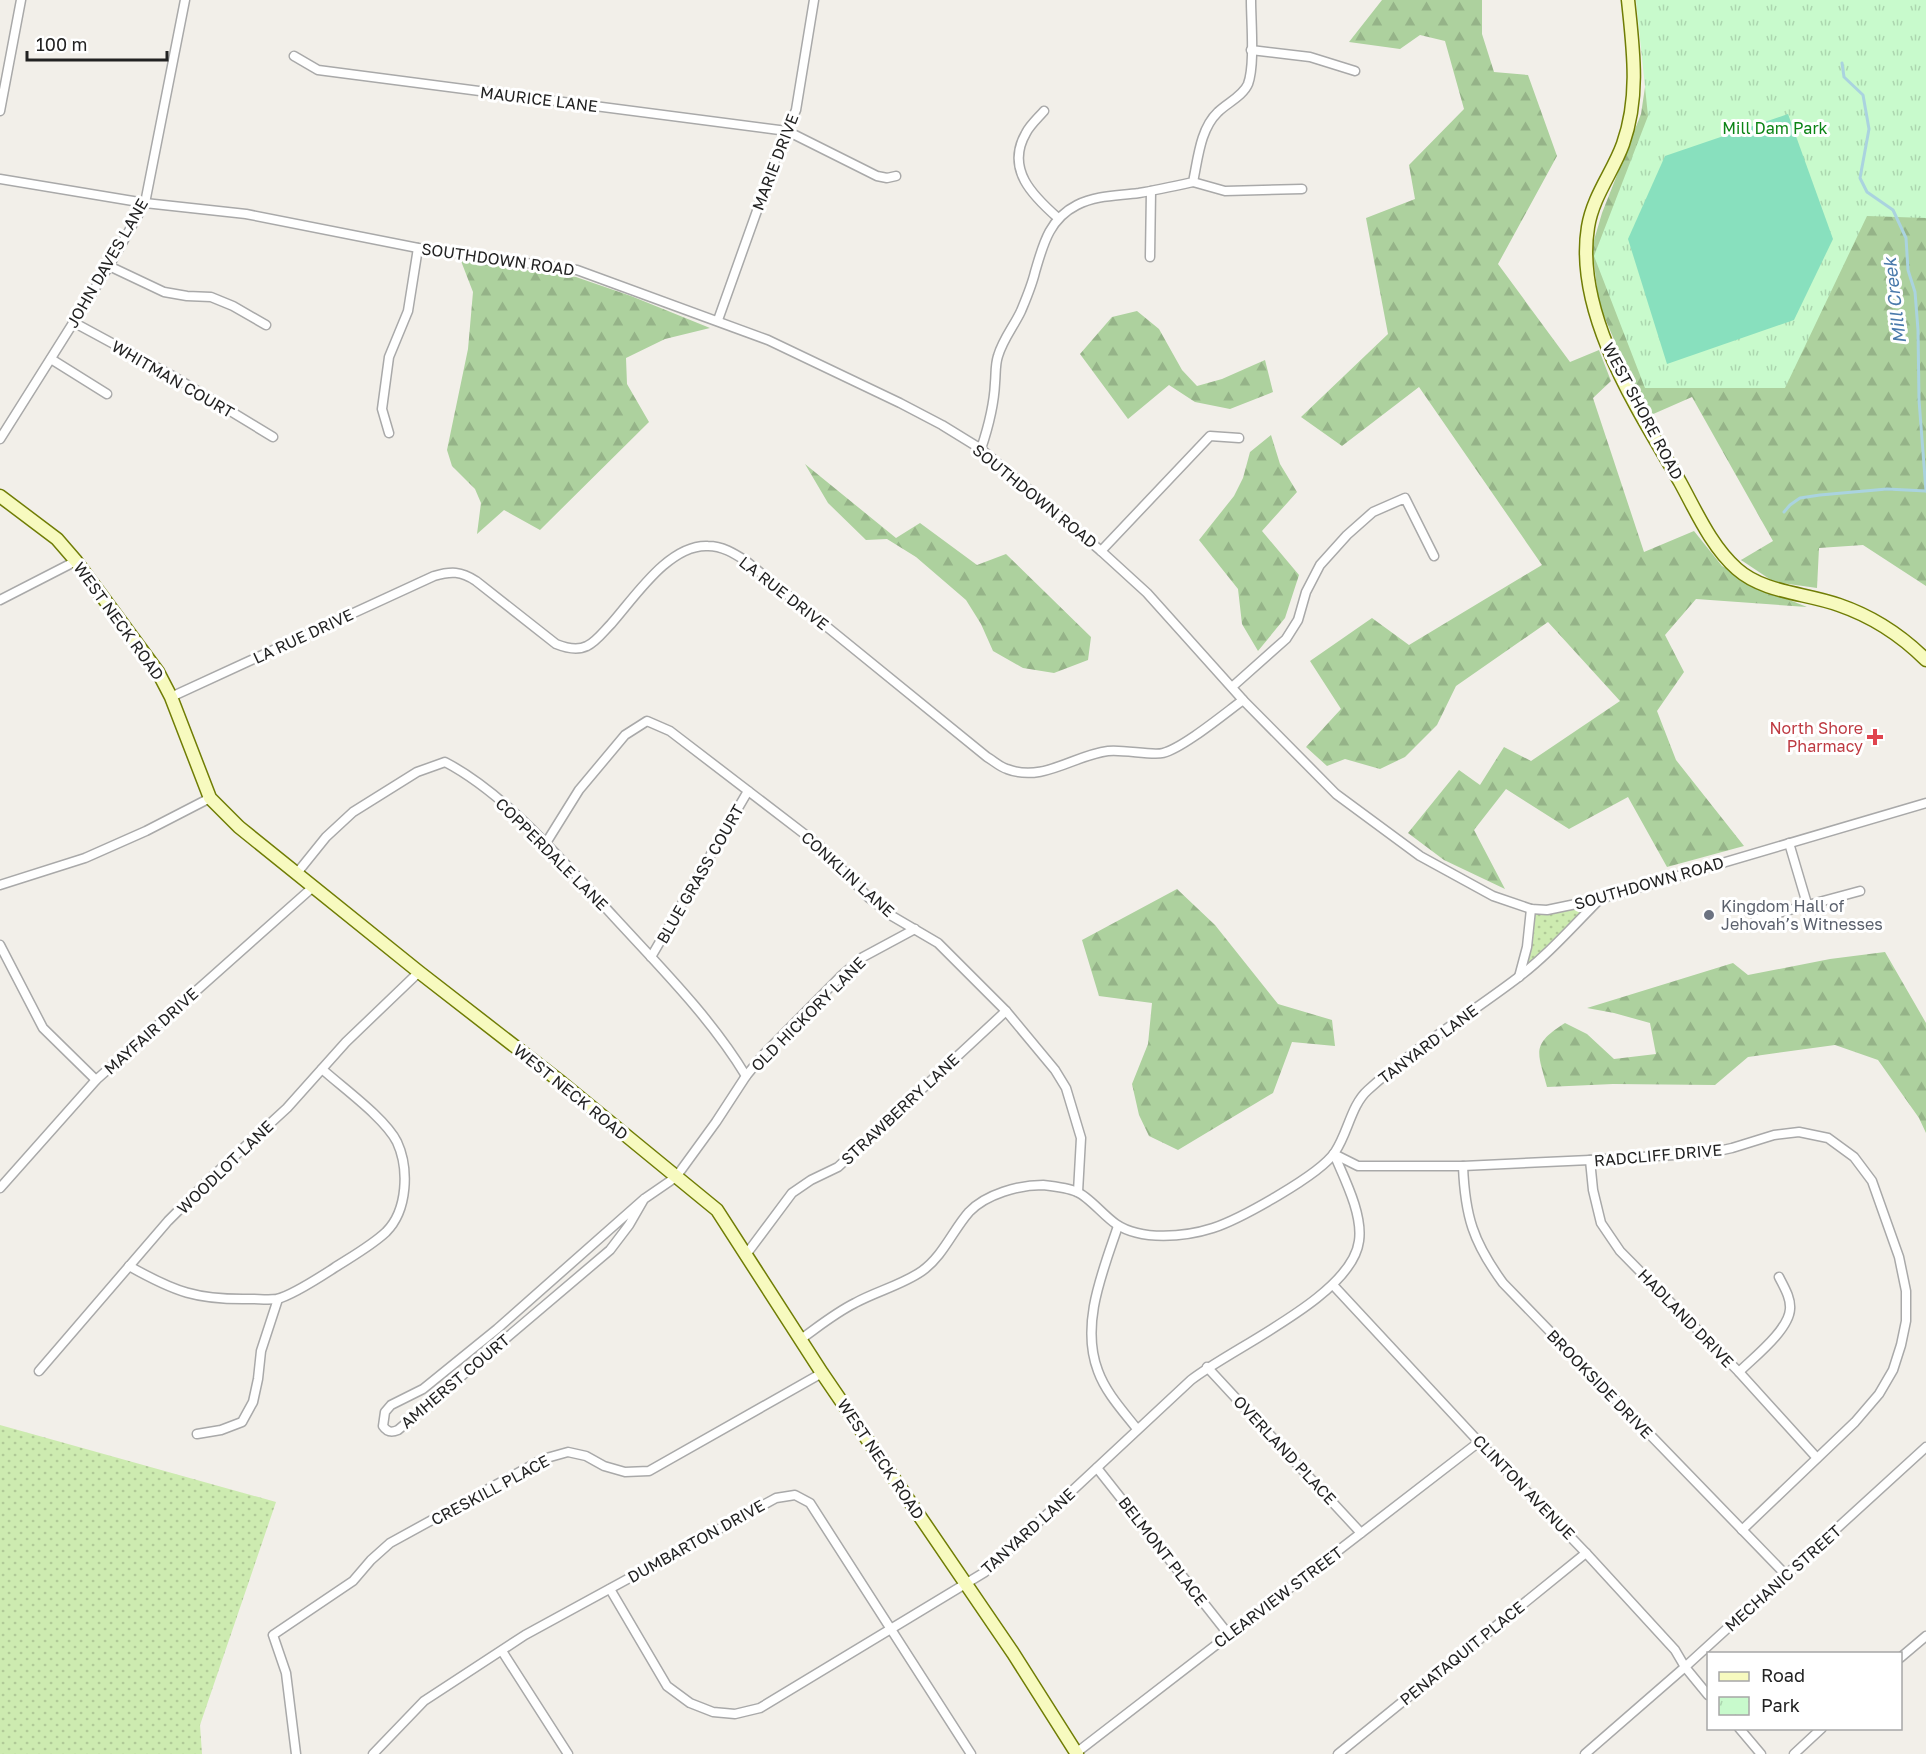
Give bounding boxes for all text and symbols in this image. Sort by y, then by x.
scale bar [27,24,166,62]
text: 100 m [36,33,87,55]
street label: MAURICE LANE [479,82,599,116]
street label: MARIE DRIVE [747,111,803,213]
park label: Mill Dam Park [1722,118,1828,138]
street label: JOHN DAVES LANE [62,195,152,331]
street label: SOUTHDOWN ROAD [420,238,576,280]
water label: Mill Creek [1878,255,1910,345]
street label: WHITMAN COURT [108,336,238,422]
street label: WEST SHORE ROAD [1598,339,1688,483]
street label: SOUTHDOWN ROAD [969,440,1101,552]
street label: LA RUE DRIVE [735,552,833,634]
street label: WEST NECK ROAD [69,558,169,684]
street label: LA RUE DRIVE [250,604,356,668]
place label: North Shore Pharmacy [1769,718,1863,756]
marker: North Shore Pharmacy [1868,730,1882,744]
street label: COPPERDALE LANE [492,794,612,914]
street label: BLUE GRASS COURT [652,801,748,947]
street label: CONKLIN LANE [797,827,899,921]
street label: SOUTHDOWN ROAD [1572,852,1726,914]
place label: Kingdom Hall of Jehovah’s Witnesses [1721,896,1883,934]
marker: Kingdom Hall of Jehovah’s Witnesses [1702,908,1716,922]
street label: OLD HICKORY LANE [747,953,869,1075]
street label: MAYFAIR DRIVE [100,983,202,1079]
street label: TANYARD LANE [1374,1000,1482,1088]
street label: WEST NECK ROAD [510,1040,632,1144]
street label: STRAWBERRY LANE [837,1049,963,1169]
street label: WOODLOT LANE [173,1116,277,1218]
street label: RADCLIFF DRIVE [1593,1139,1723,1171]
street label: HADLAND DRIVE [1634,1265,1738,1371]
street label: BROOKSIDE DRIVE [1543,1325,1657,1443]
street label: AMHERST COURT [396,1329,514,1432]
street label: OVERLAND PLACE [1229,1391,1341,1509]
street label: WEST NECK ROAD [833,1395,929,1523]
street label: CLINTON AVENUE [1469,1430,1579,1544]
street label: CRESKILL PLACE [427,1450,553,1530]
street label: TANYARD LANE [977,1484,1079,1578]
street label: BELMONT PLACE [1114,1493,1212,1609]
street label: DUMBARTON DRIVE [624,1495,768,1587]
street label: MECHANIC STREET [1721,1520,1845,1636]
street label: CLEARVIEW STREET [1210,1542,1347,1652]
street label: PENATAQUIT PLACE [1396,1597,1528,1709]
legend [1707,1652,1902,1730]
text: Road [1761,1664,1805,1686]
text: Park [1761,1694,1800,1716]

